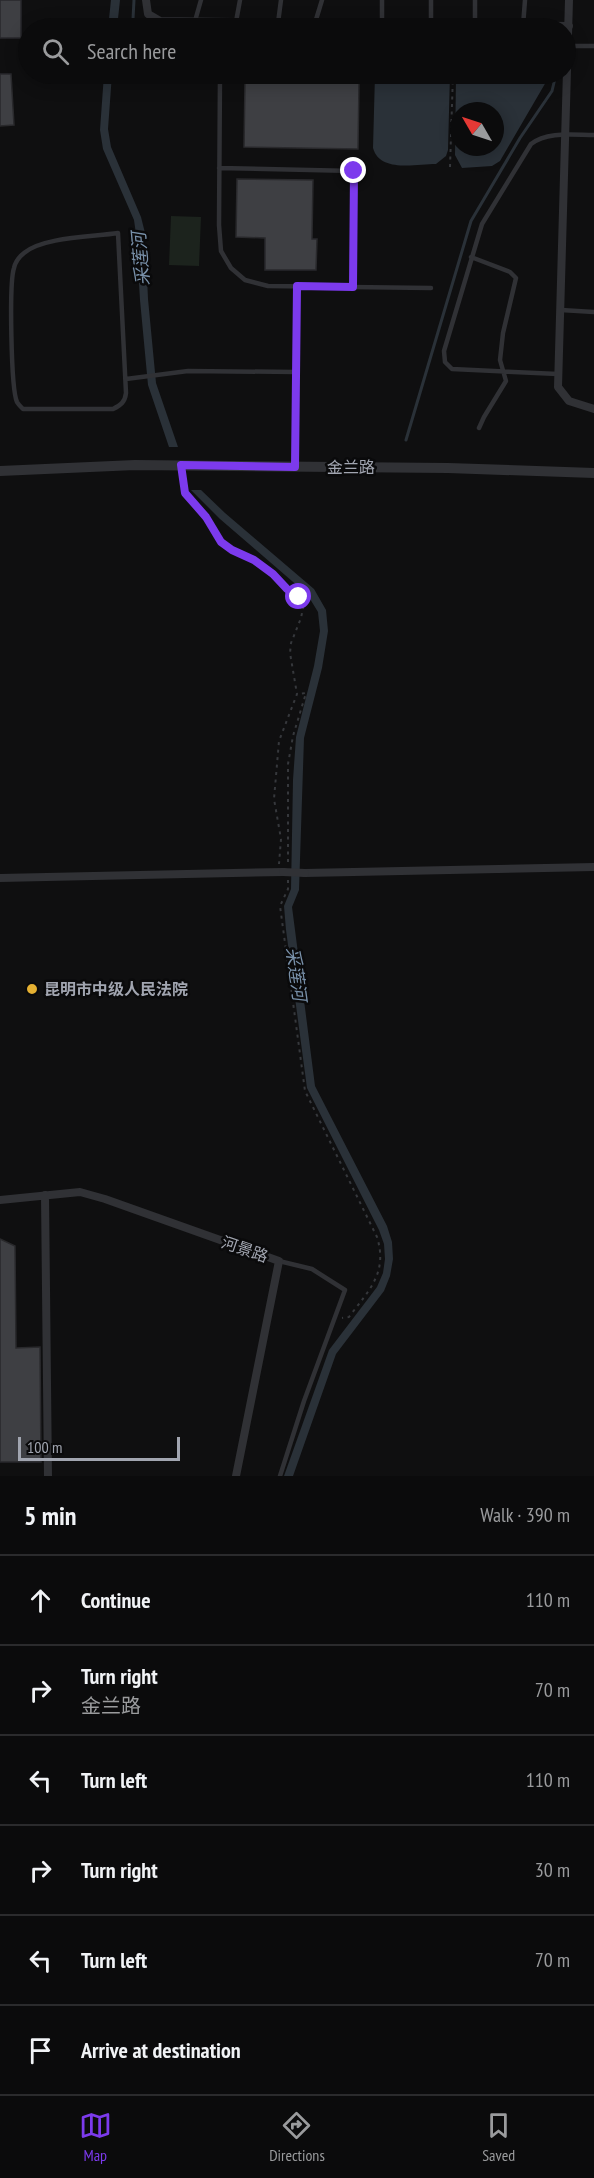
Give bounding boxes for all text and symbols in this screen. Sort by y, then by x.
search box [18,18,576,84]
icon: search [39,35,72,68]
text: Search here [87,37,176,65]
north arrow [450,102,504,156]
route end [340,157,366,183]
water label: 采莲河 [126,228,154,287]
street label: 金兰路 [327,457,375,477]
route start [285,583,311,609]
water label: 采莲河 [281,946,312,1005]
place label: 昆明市中级人民法院 [44,979,188,999]
marker: 昆明市中级人民法院 [25,982,39,996]
street label: 河景路 [219,1232,271,1266]
scale bar [18,1434,180,1462]
text: 100 m [27,1437,62,1457]
text: 5 min [24,1499,77,1532]
text: Walk · 390 m [480,1502,570,1528]
icon: ahead [24,1584,57,1617]
text: Continue [81,1586,151,1614]
text: 110 m [526,1587,570,1613]
text: Turn right [81,1662,158,1690]
icon: right [24,1674,57,1707]
text: 70 m [535,1677,570,1703]
text: 金兰路 [81,1693,141,1719]
icon: left [24,1764,57,1797]
text: Turn left [81,1766,147,1794]
text: 110 m [526,1767,570,1793]
icon: right [24,1854,57,1887]
text: Turn right [81,1856,158,1884]
text: 30 m [535,1857,570,1883]
icon: left [24,1944,57,1977]
text: Turn left [81,1946,147,1974]
text: 70 m [535,1947,570,1973]
icon: arrive [24,2034,57,2067]
text: Arrive at destination [81,2036,241,2064]
tab: Map [79,2109,112,2165]
tab: Directions [269,2109,325,2165]
tab: Saved [482,2109,515,2165]

